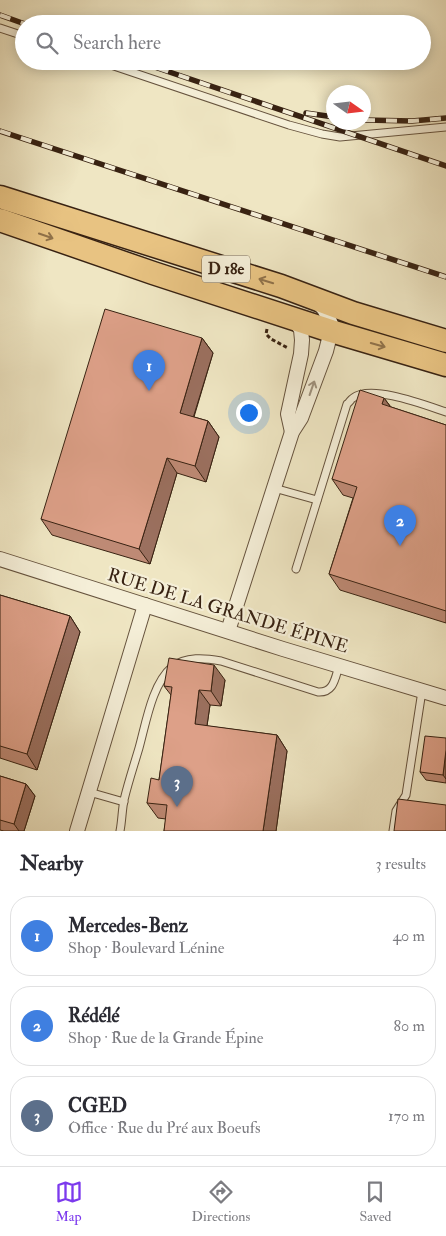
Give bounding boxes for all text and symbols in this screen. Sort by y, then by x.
search box [15,15,431,70]
icon: search [33,29,61,57]
text: Search here [73,31,161,55]
north arrow [326,85,371,130]
one-way arrow [38,232,53,241]
road number: D 18e [202,255,250,282]
one-way arrow [259,276,275,285]
one-way arrow [370,340,386,350]
pin: 1 [133,350,165,391]
one-way arrow [308,380,317,396]
your location [236,400,262,426]
pin: 2 [384,505,416,546]
street label: RUE DE LA GRANDE ÉPINE [105,563,351,659]
pin: 3 [161,766,193,807]
text: Nearby [20,850,83,877]
text: 3 results [375,854,426,874]
text: Mercedes-Benz [68,914,188,938]
text: 1 [34,926,40,946]
text: 40 m [392,926,425,946]
text: Shop · Boulevard Lénine [68,938,224,958]
text: Rédélé [68,1004,119,1028]
text: 2 [33,1016,41,1036]
text: 80 m [394,1016,425,1036]
text: Shop · Rue de la Grande Épine [68,1028,263,1048]
text: CGED [68,1094,127,1118]
text: 3 [34,1106,40,1126]
text: 170 m [388,1106,425,1126]
text: Office · Rue du Pré aux Boeufs [68,1118,260,1138]
tab: Map [55,1178,83,1225]
tab: Directions [192,1178,250,1225]
tab: Saved [359,1178,391,1225]

